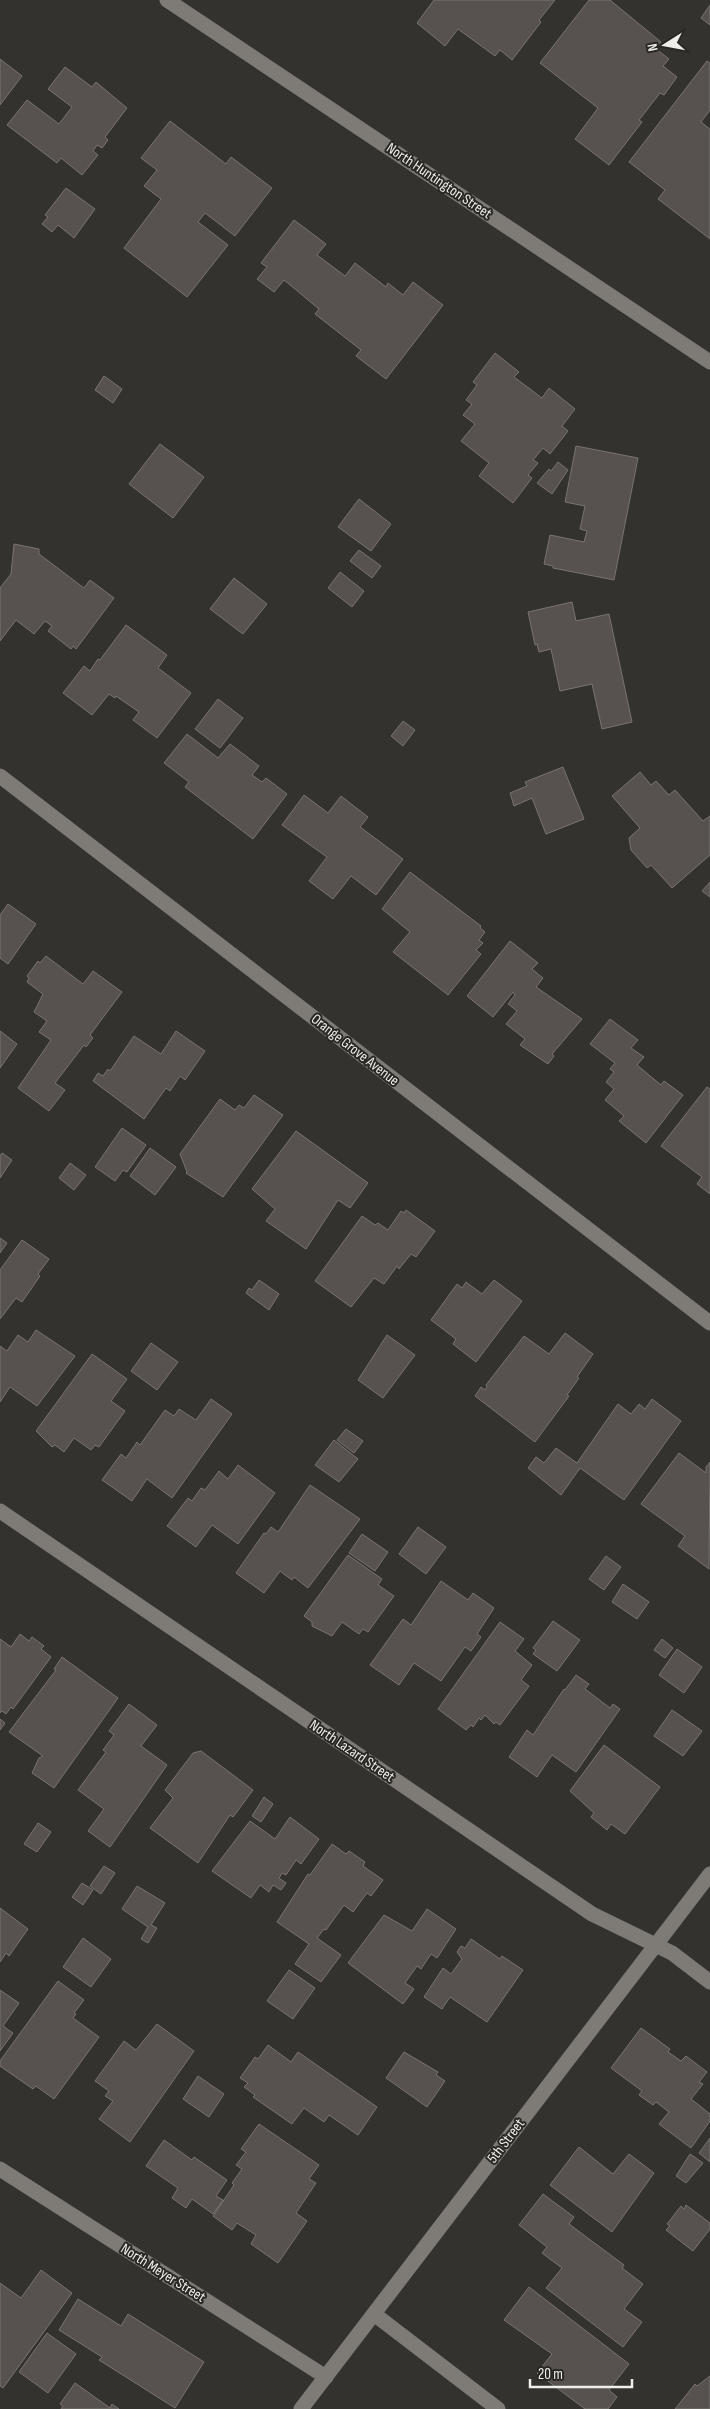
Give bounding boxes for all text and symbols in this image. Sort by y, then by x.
north arrow [640,20,690,70]
text: N [644,42,662,53]
street label: North Huntington Street [383,139,496,223]
street label: Orange Grove Avenue [307,1010,403,1090]
street label: North Lazard Street [306,1716,399,1787]
street label: 5th Street [483,2115,529,2167]
street label: North Meyer Street [117,2239,209,2307]
scale bar [530,2356,632,2388]
text: 20 m [538,2365,563,2384]

